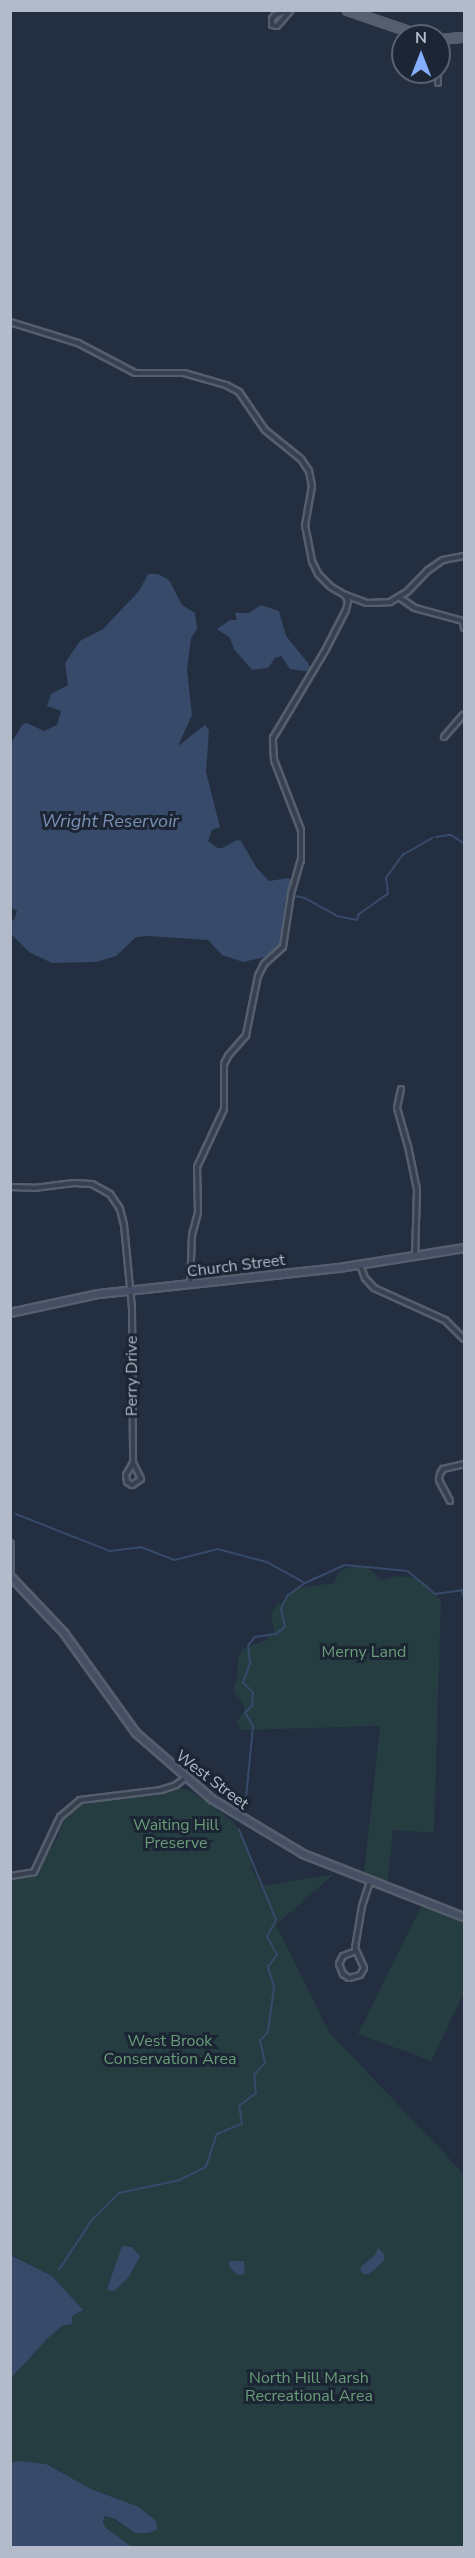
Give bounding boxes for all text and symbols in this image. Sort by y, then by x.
north arrow [391,24,451,84]
text: N [415,27,427,49]
water label: Wright Reservoir [41,810,179,832]
street label: Church Street [186,1250,286,1282]
street label: Perry Drive [122,1336,142,1416]
park label: Merny Land [322,1642,406,1662]
street label: West Street [172,1746,252,1814]
park label: Waiting Hill Preserve [133,1815,219,1853]
park label: West Brook Conservation Area [104,2031,236,2069]
park label: North Hill Marsh Recreational Area [245,2368,373,2406]

